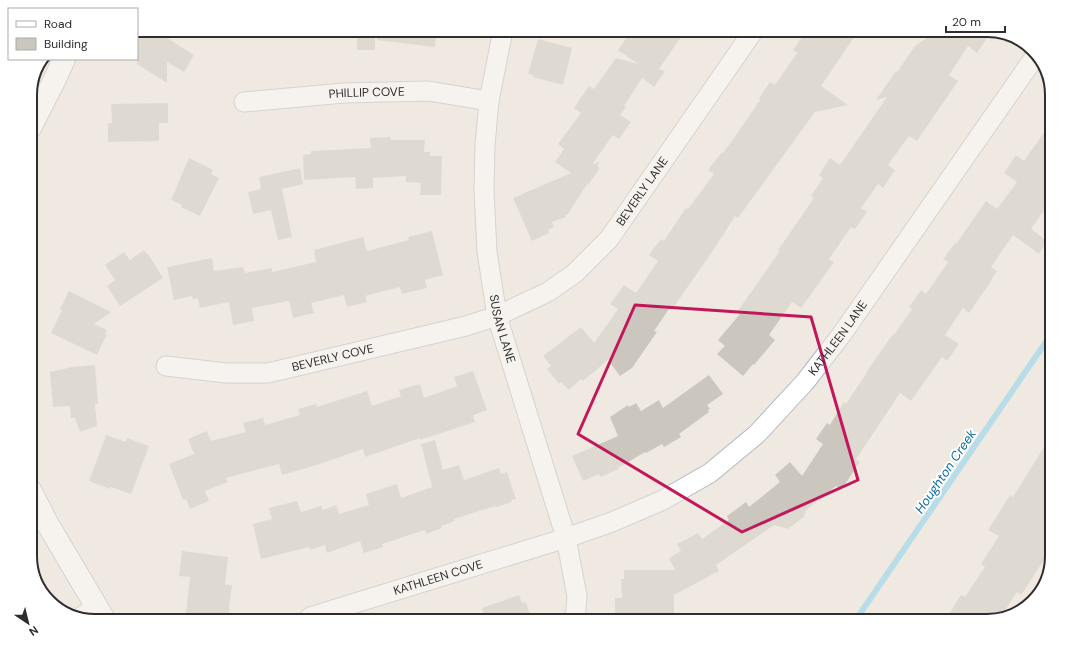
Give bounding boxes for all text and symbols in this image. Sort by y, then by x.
legend [8,8,138,60]
scale bar [946,8,1005,34]
text: 20 m [952,14,981,30]
text: Road [44,16,72,32]
text: Building [44,36,88,52]
street label: PHILLIP COVE [328,84,405,102]
street label: BEVERLY LANE [613,153,672,229]
street label: SUSAN LANE [486,293,519,365]
street label: KATHLEEN LANE [805,297,871,379]
street label: BEVERLY COVE [290,340,376,375]
water label: Houghton Creek [911,426,980,517]
street label: KATHLEEN COVE [391,556,485,599]
north arrow [8,603,48,643]
text: N [26,623,41,639]

